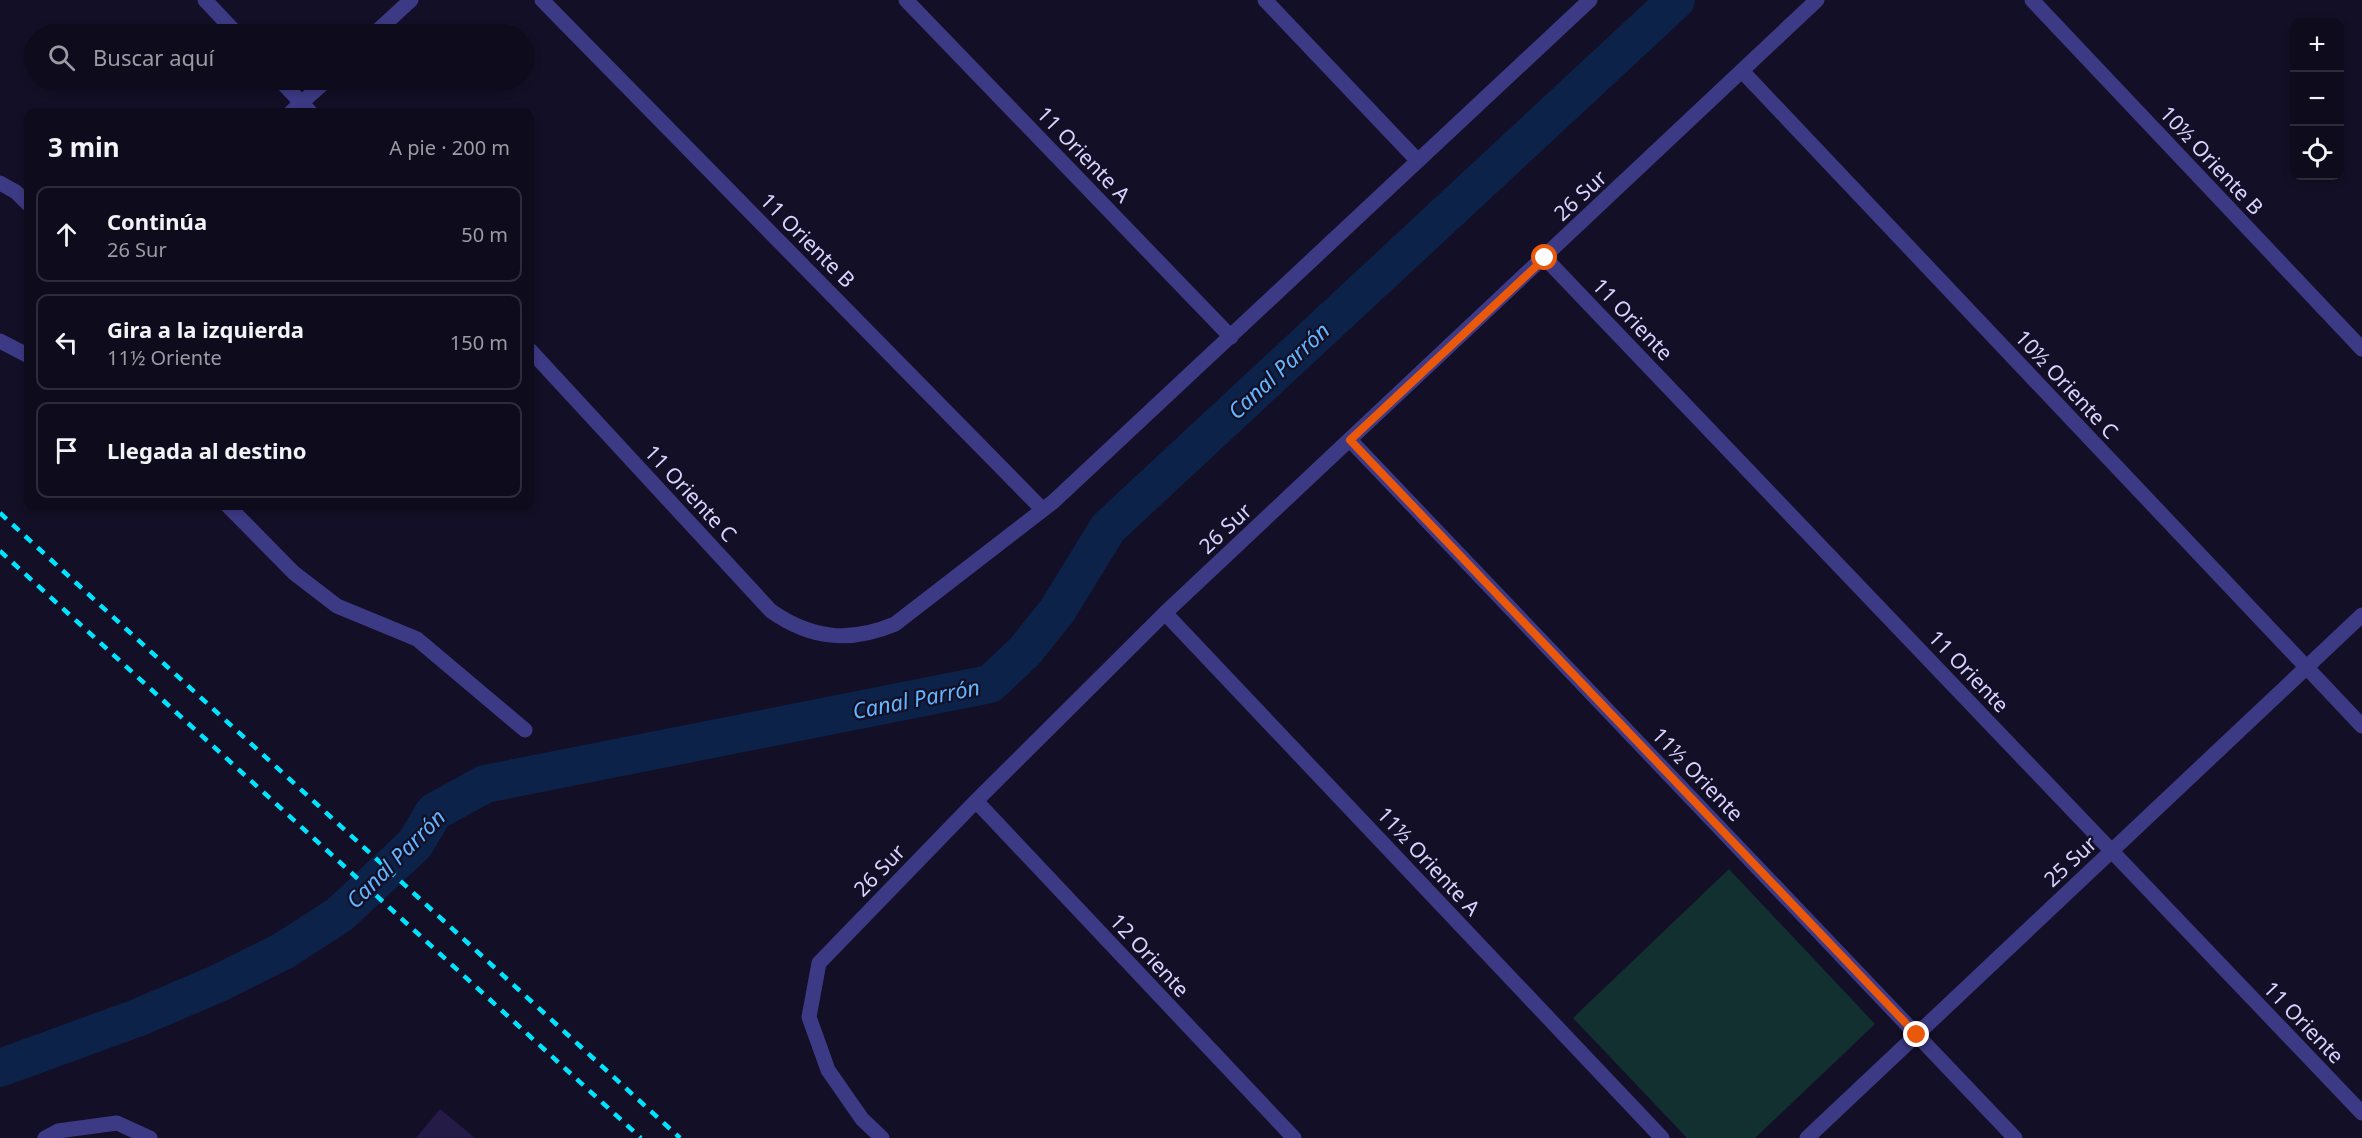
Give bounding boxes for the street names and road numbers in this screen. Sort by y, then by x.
street label: 10½ Oriente B [2154,99,2270,221]
street label: 11 Oriente A [1031,100,1137,208]
street label: 26 Sur [1548,163,1613,227]
street label: 11 Oriente B [754,186,862,294]
street label: 11 Oriente [1587,272,1679,366]
street label: 10½ Oriente C [2009,324,2125,444]
street label: 11 Oriente C [639,438,743,548]
street label: 26 Sur [1193,496,1258,560]
street label: 11 Oriente [1923,624,2015,718]
street label: 11½ Oriente [1646,721,1750,827]
street label: 11½ Oriente A [1371,801,1487,922]
street label: 25 Sur [2038,829,2103,893]
street label: 26 Sur [847,838,911,902]
street label: 12 Oriente [1104,907,1196,1003]
street label: 11 Oriente [2258,975,2350,1069]

